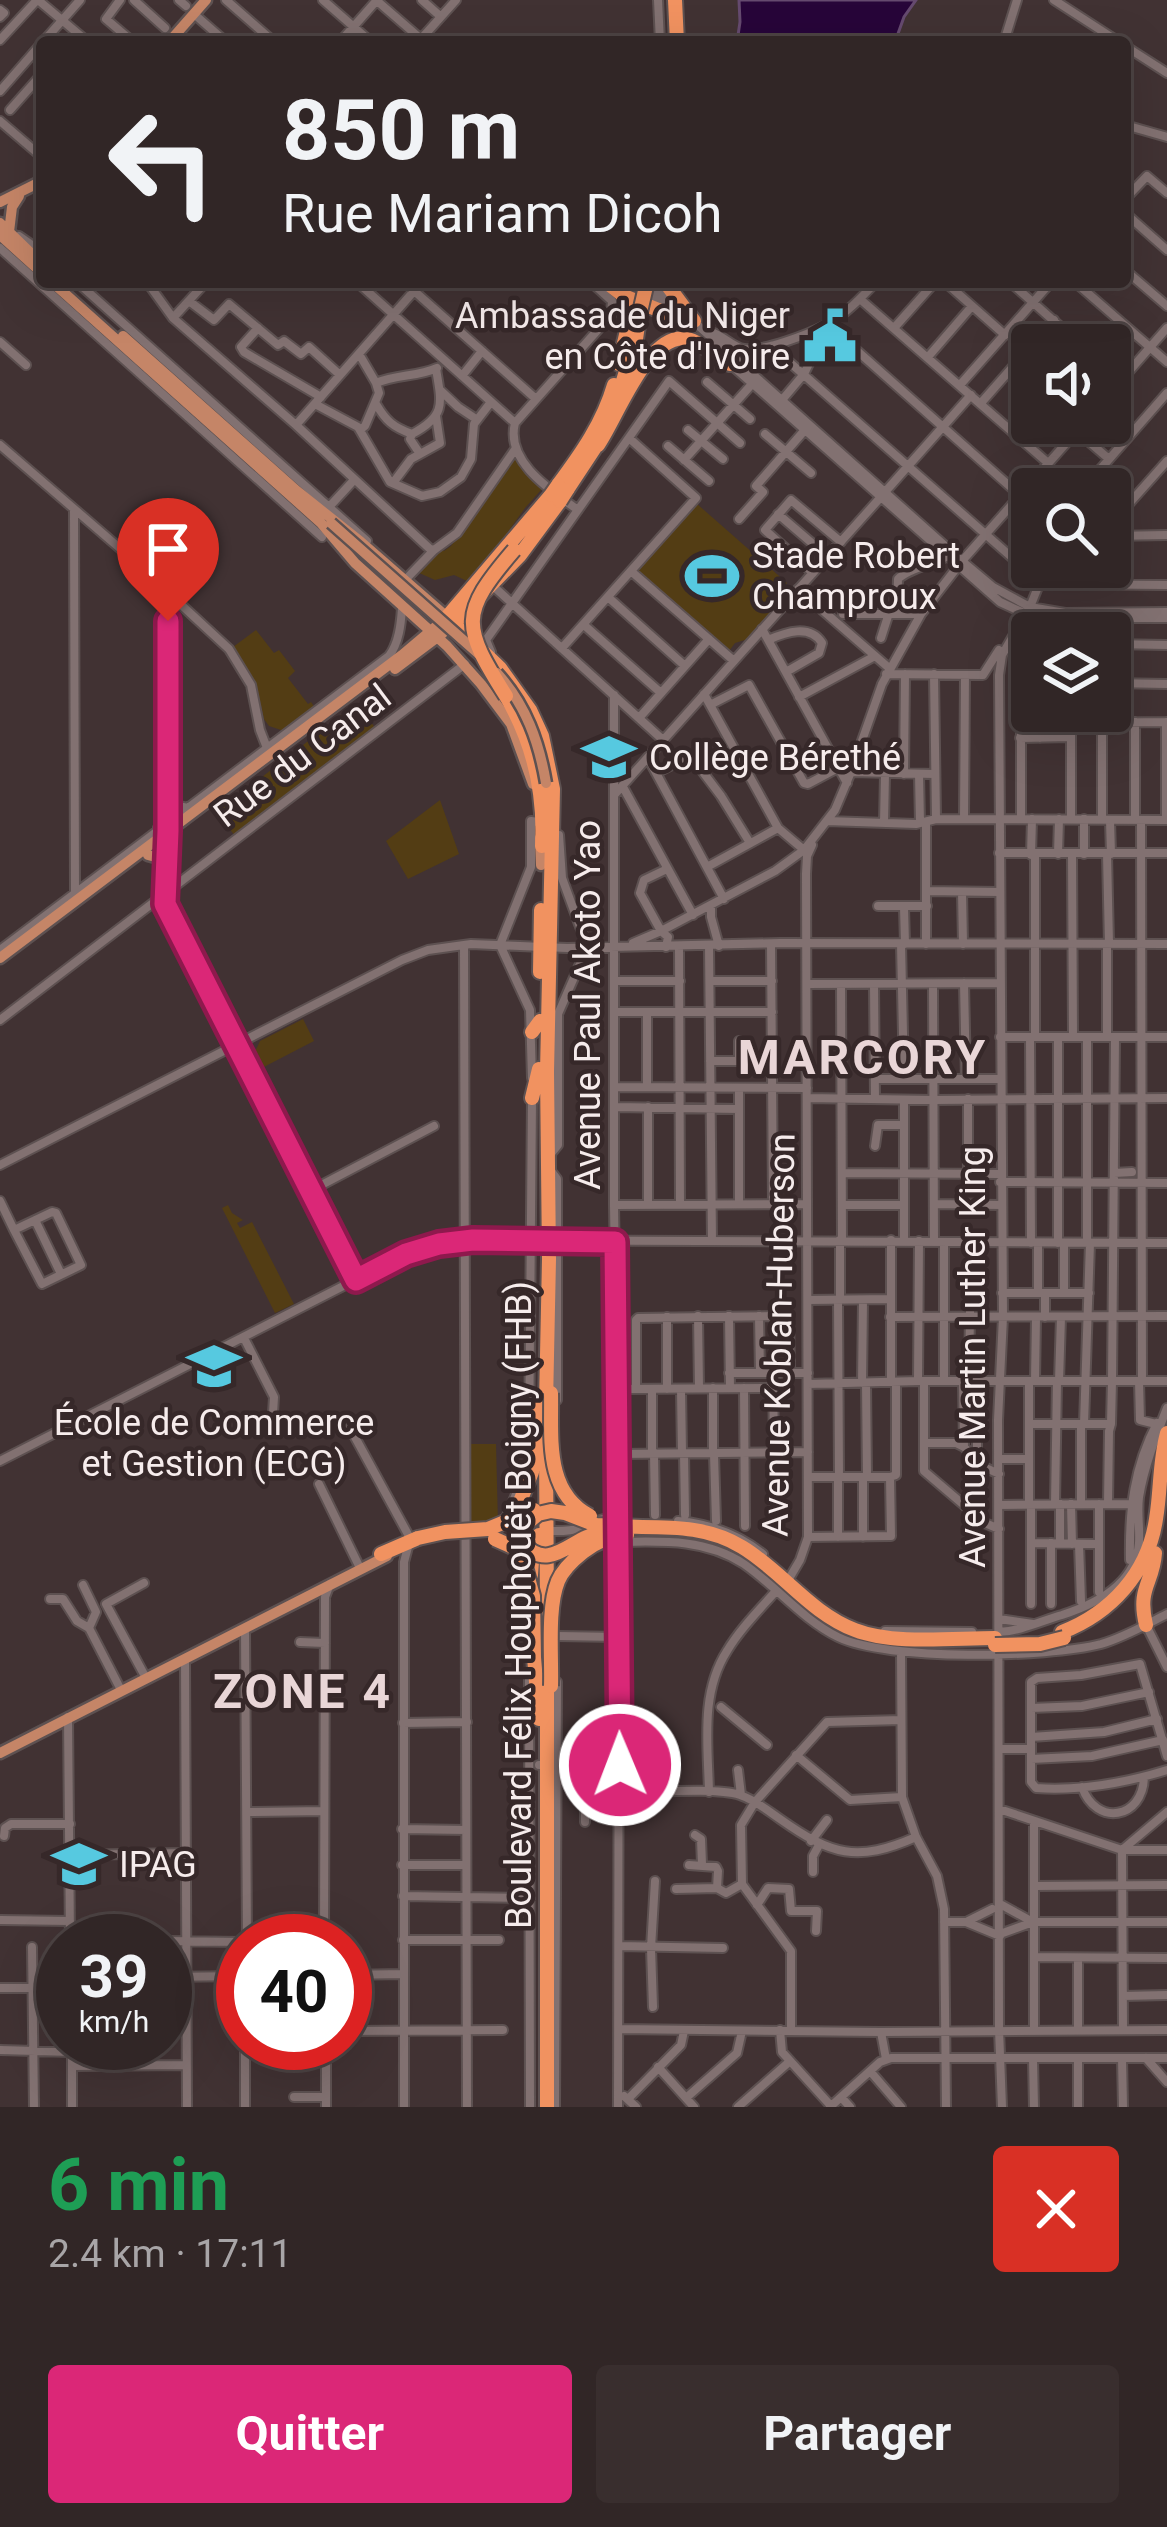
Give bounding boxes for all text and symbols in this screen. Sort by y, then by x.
text: 850 m [282,81,520,180]
icon: left [84,84,240,240]
text: Rue Mariam Dicoh [282,182,723,245]
place label: Ambassade du Niger en Côte d'Ivoire [455,295,790,378]
public building icon: Ambassade du Niger en Côte d'Ivoire [801,307,859,365]
map controls [1011,324,1131,732]
button: sound [1011,324,1131,444]
button: search [1011,468,1131,588]
pin [117,498,219,621]
icon: arrive [135,516,201,582]
place label: Stade Robert Champroux [752,535,960,618]
sports icon: Stade Robert Champroux [683,547,741,605]
button: layers [1011,612,1131,732]
street label: Rue du Canal [206,676,399,836]
school or university icon: Collège Bérethé [580,728,638,786]
place label: Collège Bérethé [649,737,901,779]
street label: Avenue Paul Akoto Yao [567,820,609,1190]
district label: MARCORY [738,1029,988,1086]
street label: Avenue Koblan-Huberson [754,1133,804,1537]
street label: Avenue Martin Luther King [952,1146,994,1568]
street label: Boulevard Félix Houphouët Boigny (FHB) [498,1281,540,1929]
school or university icon: École de Commerce et Gestion (ECG) [185,1337,243,1395]
place label: École de Commerce et Gestion (ECG) [54,1401,374,1485]
district label: ZONE 4 [213,1663,393,1720]
position arrow [557,1702,683,1828]
school or university icon: IPAG [50,1835,108,1893]
place label: IPAG [119,1844,197,1886]
speed limit sign: 40 [216,1914,372,2070]
text: 39 [80,1941,148,2012]
text: km/h [79,2004,149,2039]
text: 6 min [48,2143,229,2228]
button: close [993,2146,1119,2272]
text: 2.4 km · 17:11 [48,2231,292,2277]
button: Quitter [48,2365,572,2503]
button: Partager [596,2365,1119,2503]

